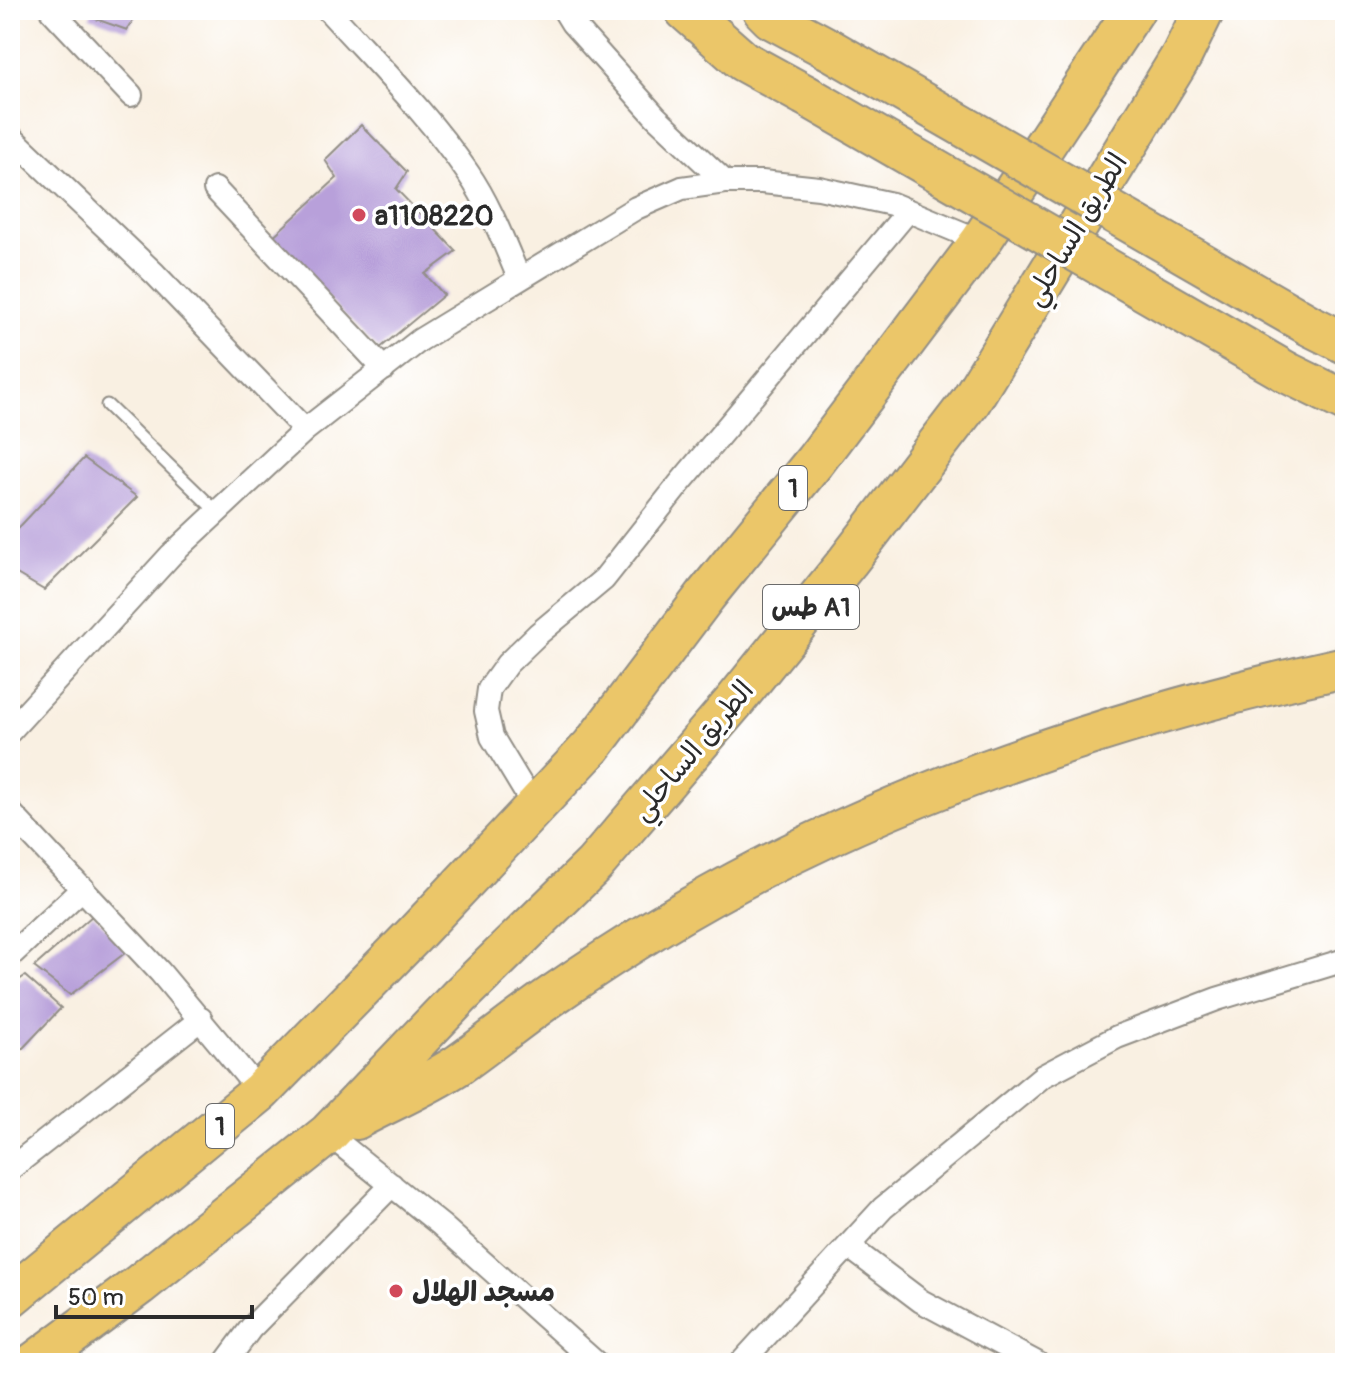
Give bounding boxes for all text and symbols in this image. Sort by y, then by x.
street label: الطريق الساحلي [1017,147,1141,316]
place label: a1108220 [375,199,494,234]
marker: a1108220 [350,206,368,224]
road number: 1 [779,466,807,510]
road number: طس A1 [763,585,859,629]
street label: الطريق الساحلي [624,674,767,832]
road number: 1 [206,1104,234,1148]
scale bar [56,1269,252,1319]
place label: مسجد الهلال [412,1275,555,1310]
marker: مسجد الهلال [387,1282,405,1300]
text: 50 m [68,1283,124,1312]

